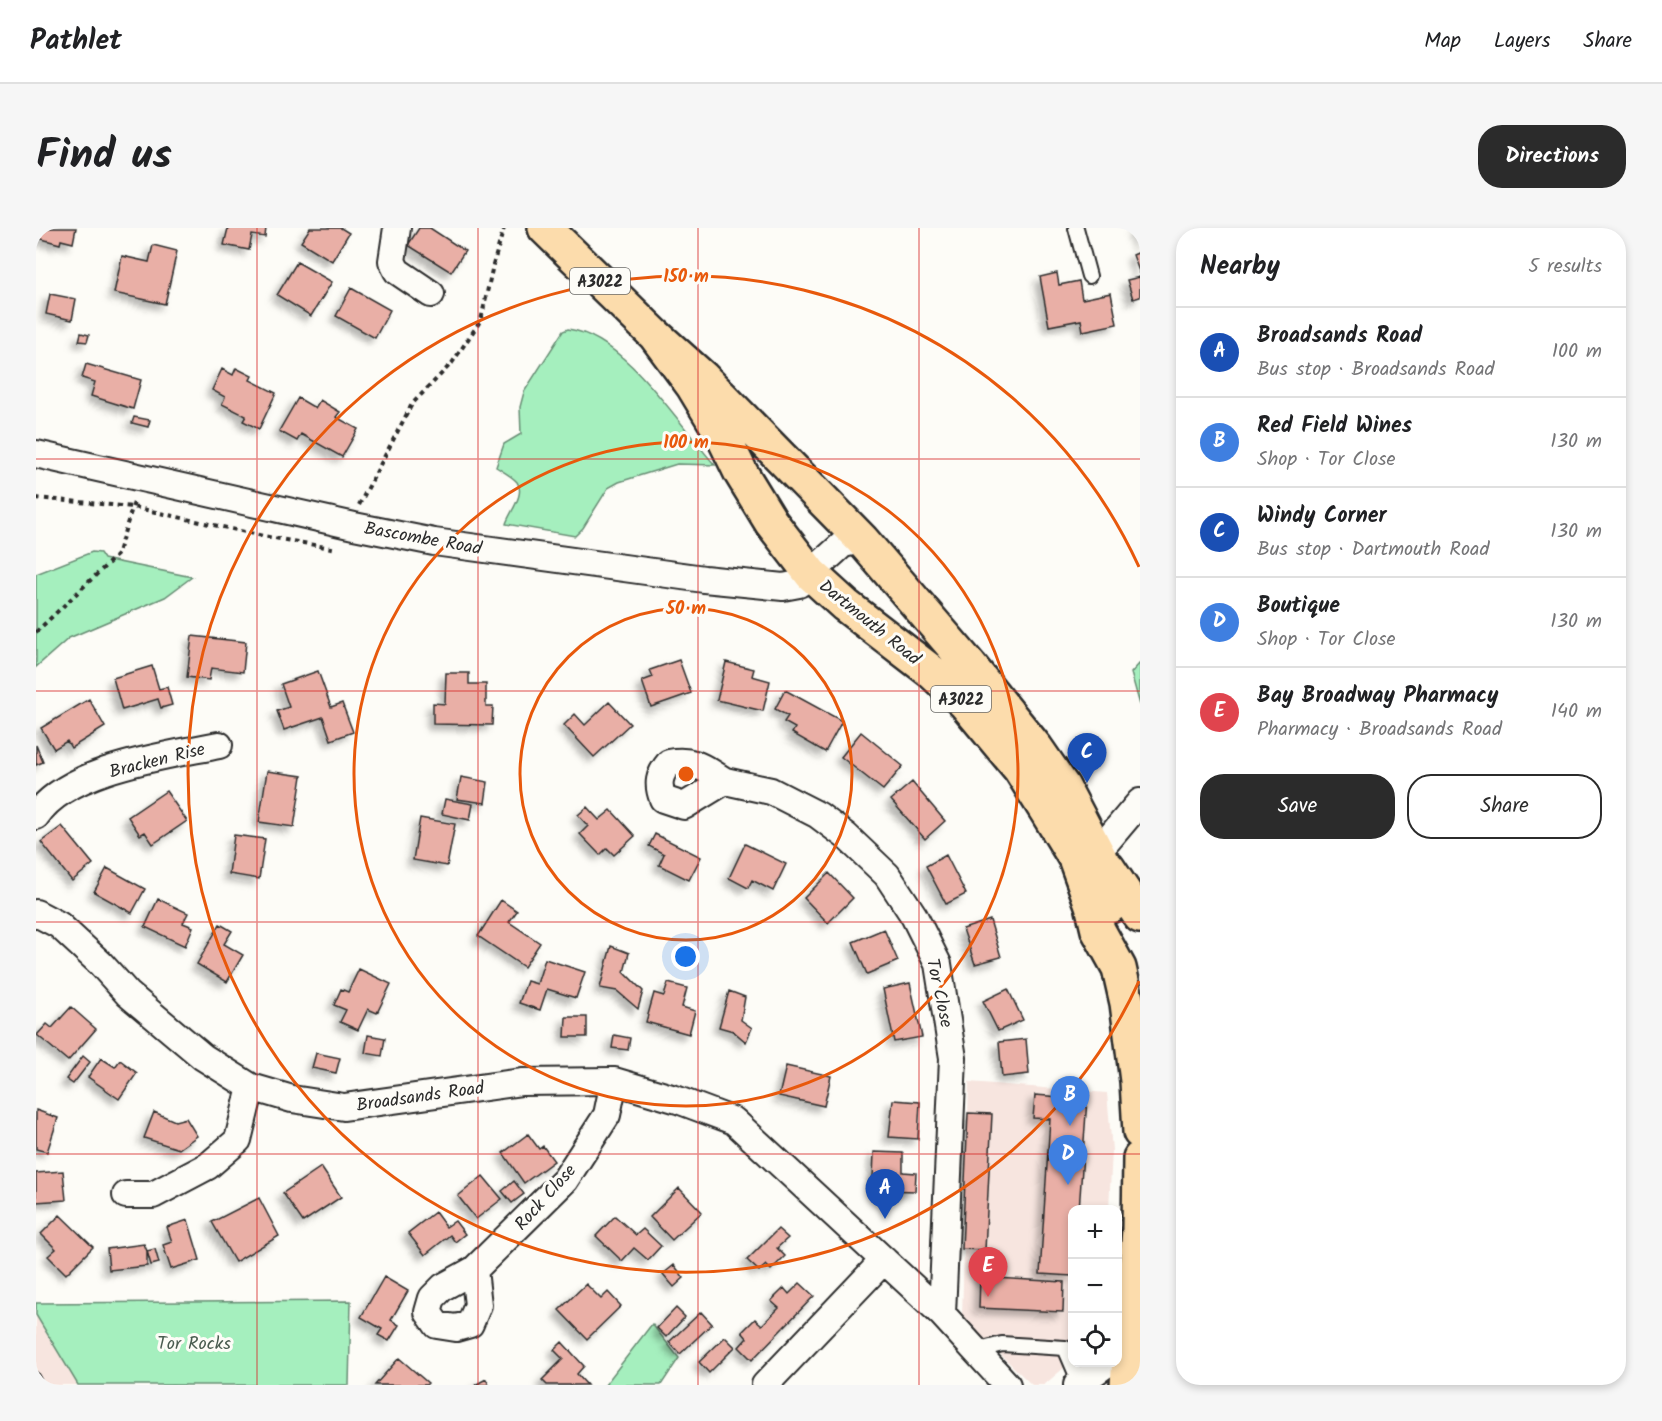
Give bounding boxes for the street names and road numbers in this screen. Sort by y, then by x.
road number: A3022 [570,268,630,294]
street label: Bascombe Road [362,515,485,564]
street label: Dartmouth Road [812,573,927,674]
road number: A3022 [931,686,991,712]
street label: Bracken Rise [106,736,208,787]
street label: Tor Close [917,956,960,1031]
street label: Broadsands Road [354,1074,487,1121]
street label: Rock Close [508,1158,584,1238]

